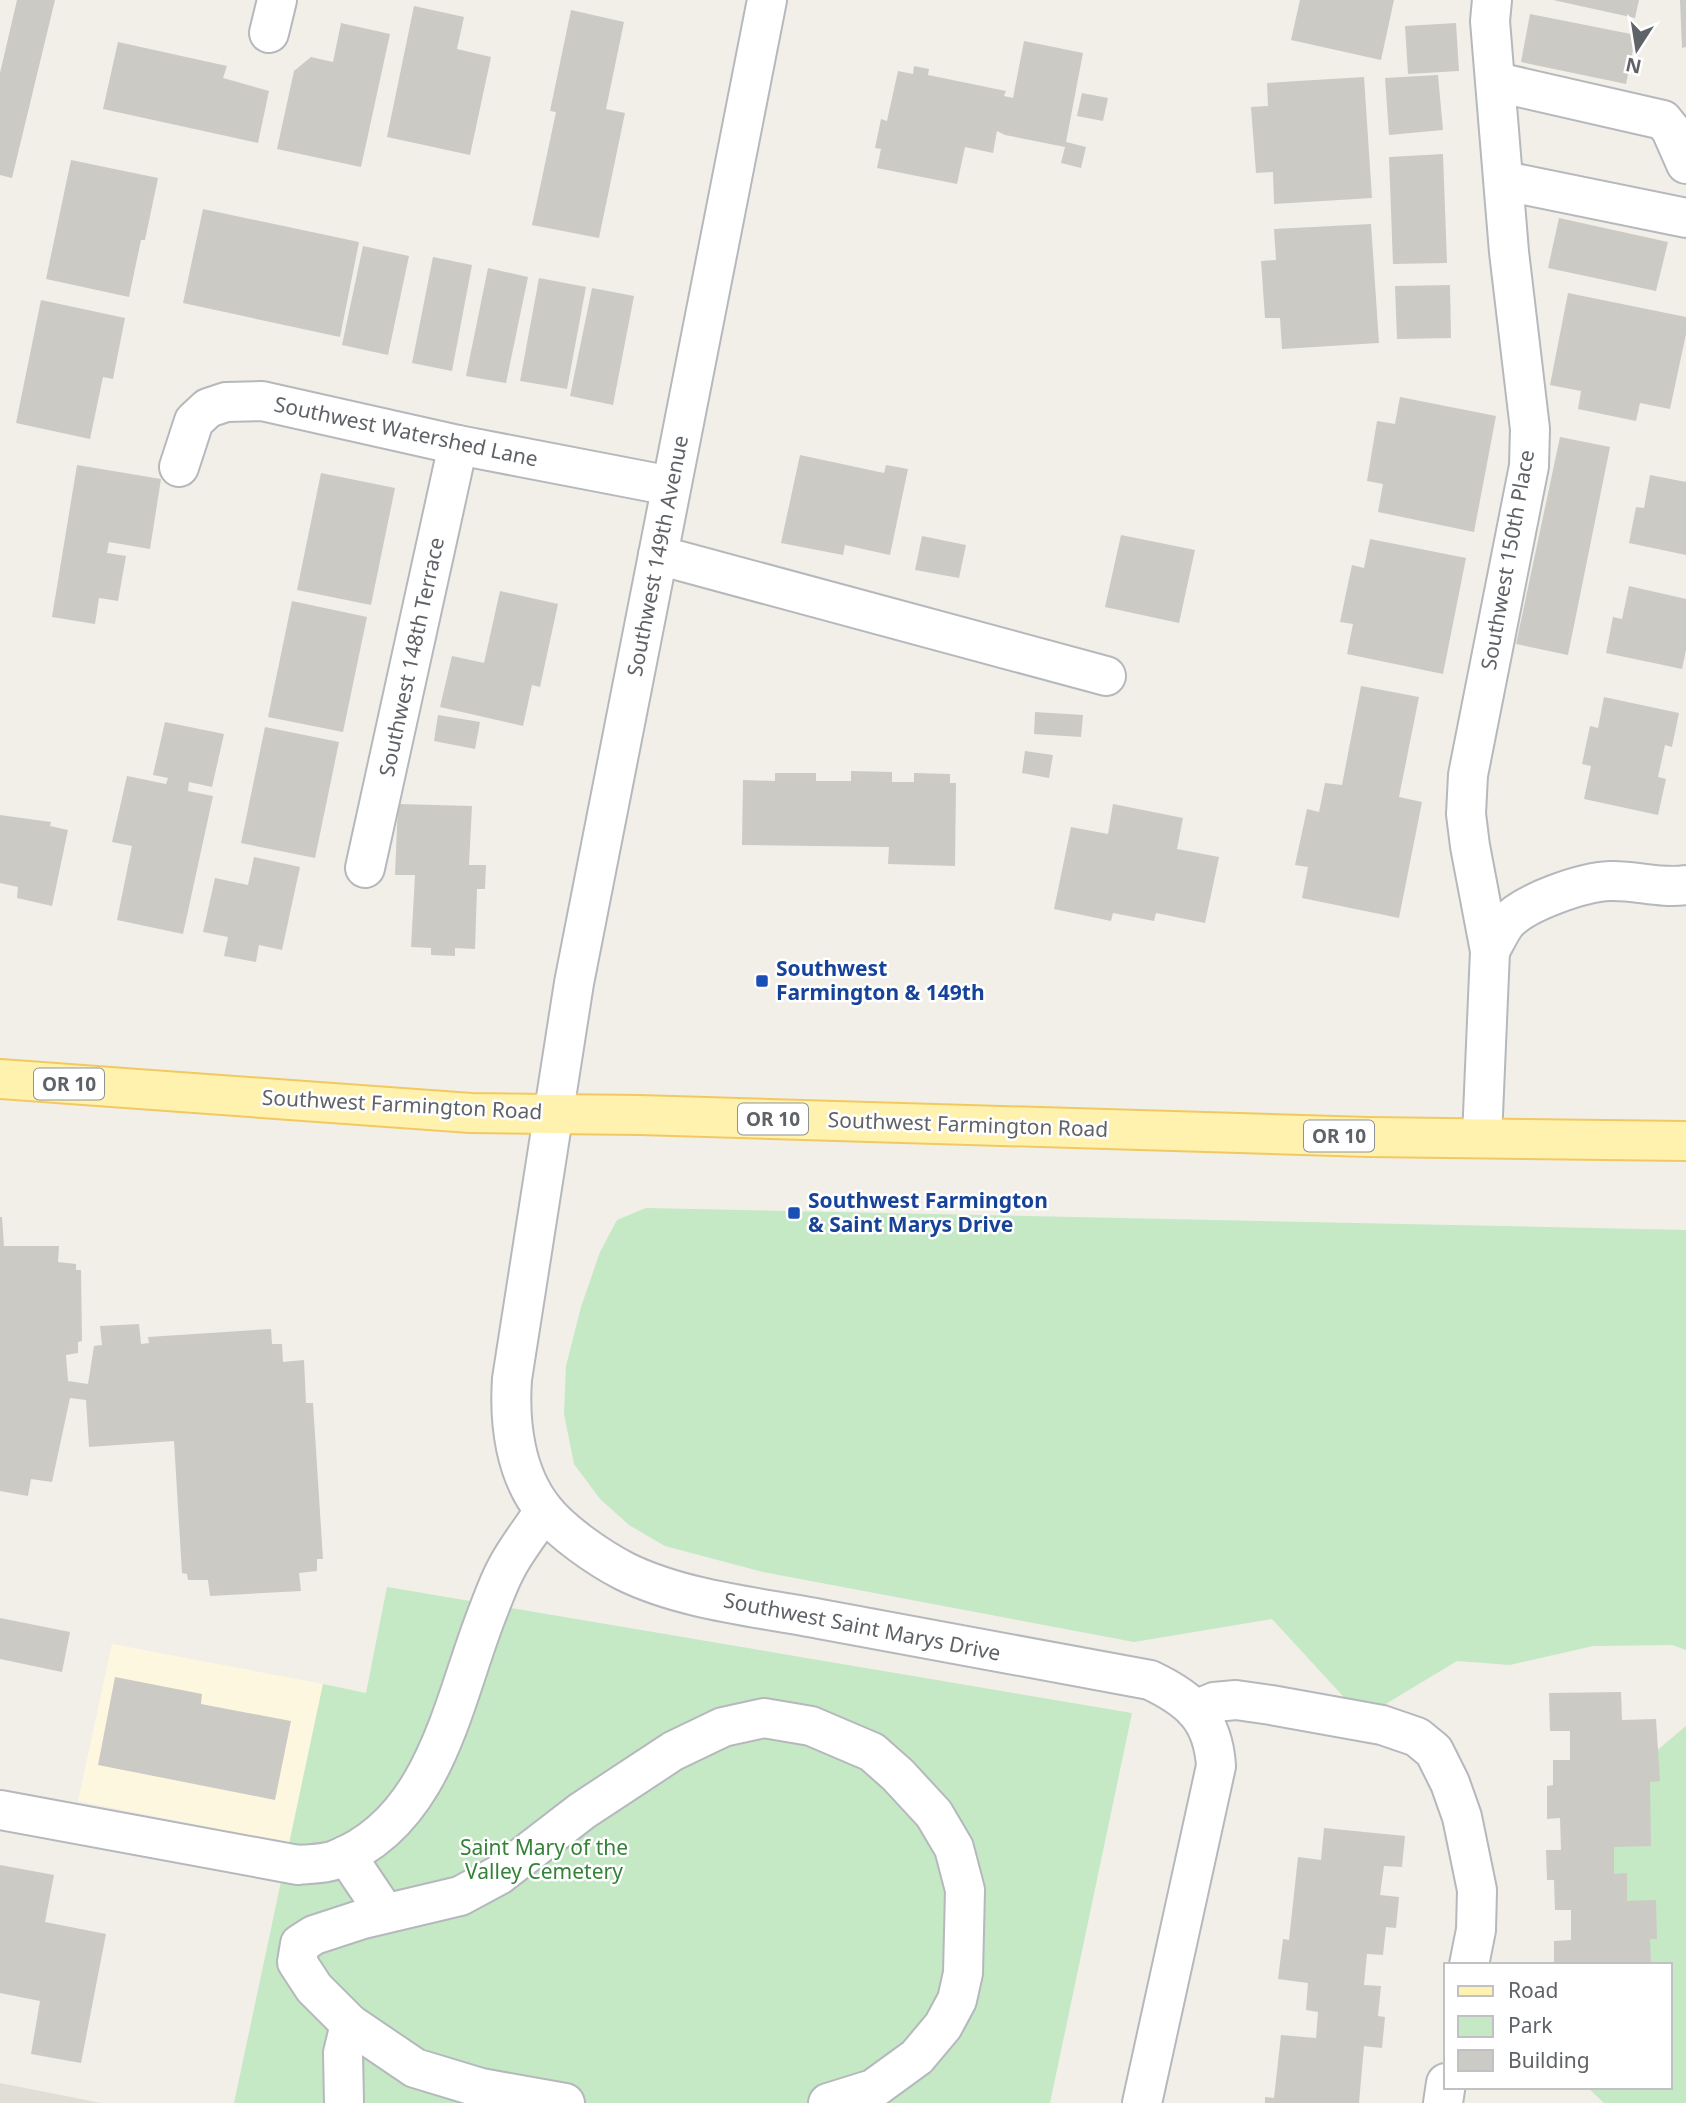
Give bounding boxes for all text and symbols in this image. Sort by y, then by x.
north arrow [1602,14,1672,84]
text: N [1623,51,1644,80]
street label: Southwest Watershed Lane [272,389,541,473]
street label: Southwest 149th Avenue [620,433,694,679]
street label: Southwest 150th Place [1474,448,1540,672]
street label: Southwest 148th Terrace [372,535,450,779]
place label: Southwest Farmington & 149th [776,954,985,1006]
marker: Southwest Farmington & 149th [754,973,770,989]
road number: OR 10 [34,1068,104,1100]
street label: Southwest Farmington Road [261,1083,543,1125]
road number: OR 10 [738,1104,808,1134]
street label: Southwest Farmington Road [827,1105,1109,1143]
road number: OR 10 [1304,1120,1374,1152]
place label: Southwest Farmington & Saint Marys Drive [808,1186,1048,1238]
marker: Southwest Farmington & Saint Marys Drive [786,1205,802,1221]
street label: Southwest Saint Marys Drive [721,1585,1003,1667]
park label: Saint Mary of the Valley Cemetery [460,1833,628,1885]
legend [1444,1963,1672,2089]
text: Road [1508,1976,1558,2004]
text: Park [1508,2011,1553,2039]
text: Building [1508,2046,1590,2074]

